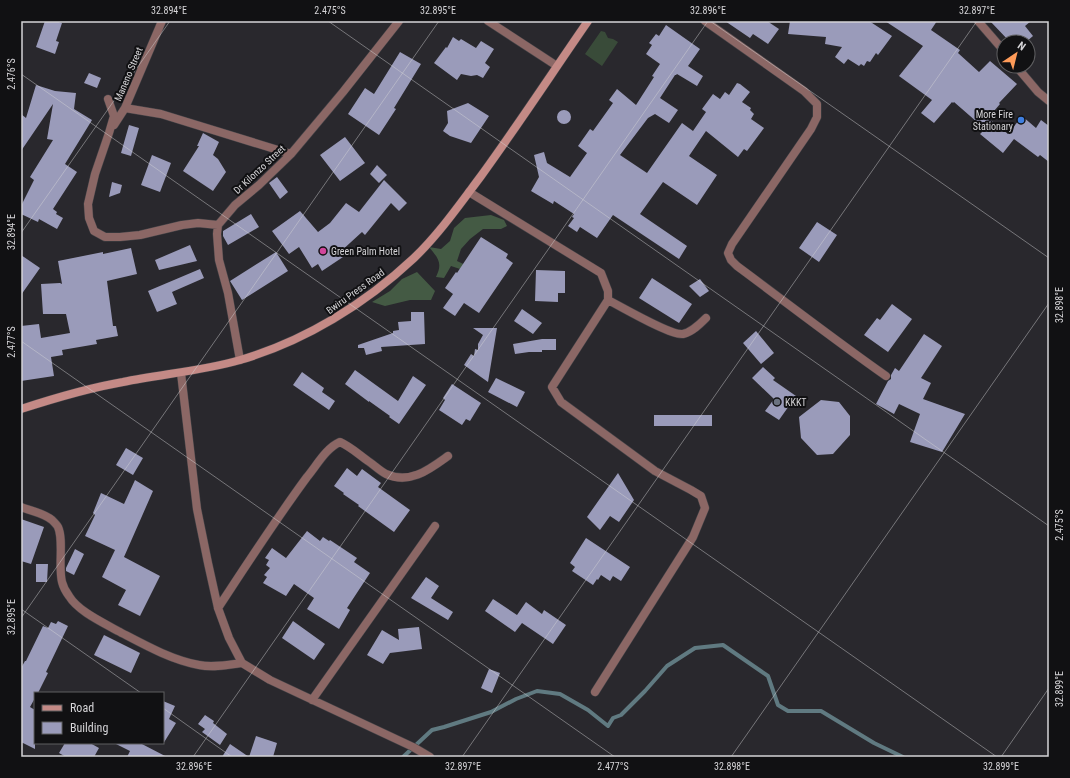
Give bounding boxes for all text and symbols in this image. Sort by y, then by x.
text: 32.894°E [151,5,187,16]
text: 2.475°S [314,5,346,16]
text: 32.895°E [420,5,456,16]
text: 32.896°E [690,5,726,16]
text: 32.897°E [959,5,995,16]
north arrow [996,34,1036,74]
text: N [1015,39,1028,54]
street label: Maneno Street [112,46,145,103]
text: 2.476°S [6,58,17,90]
place label: More Fire Stationary [973,109,1013,132]
marker: More Fire Stationary [1016,115,1026,125]
street label: Dr Kilonzo Street [231,143,287,196]
text: 32.894°E [6,214,17,250]
marker: Green Palm Hotel [318,246,328,256]
place label: Green Palm Hotel [331,246,400,257]
street label: Bwiru Press Road [324,267,387,316]
text: 32.898°E [1054,287,1065,323]
text: 2.477°S [6,326,17,358]
marker: KKKT [772,397,782,407]
place label: KKKT [785,397,807,408]
text: 2.475°S [1054,509,1065,541]
text: 32.895°E [6,599,17,635]
text: 32.899°E [1054,671,1065,707]
legend [34,692,164,744]
text: Road [70,701,94,715]
text: Building [70,721,108,735]
text: 32.896°E [176,761,212,772]
text: 32.897°E [445,761,481,772]
text: 2.477°S [597,761,629,772]
text: 32.898°E [714,761,750,772]
text: 32.899°E [983,761,1019,772]

